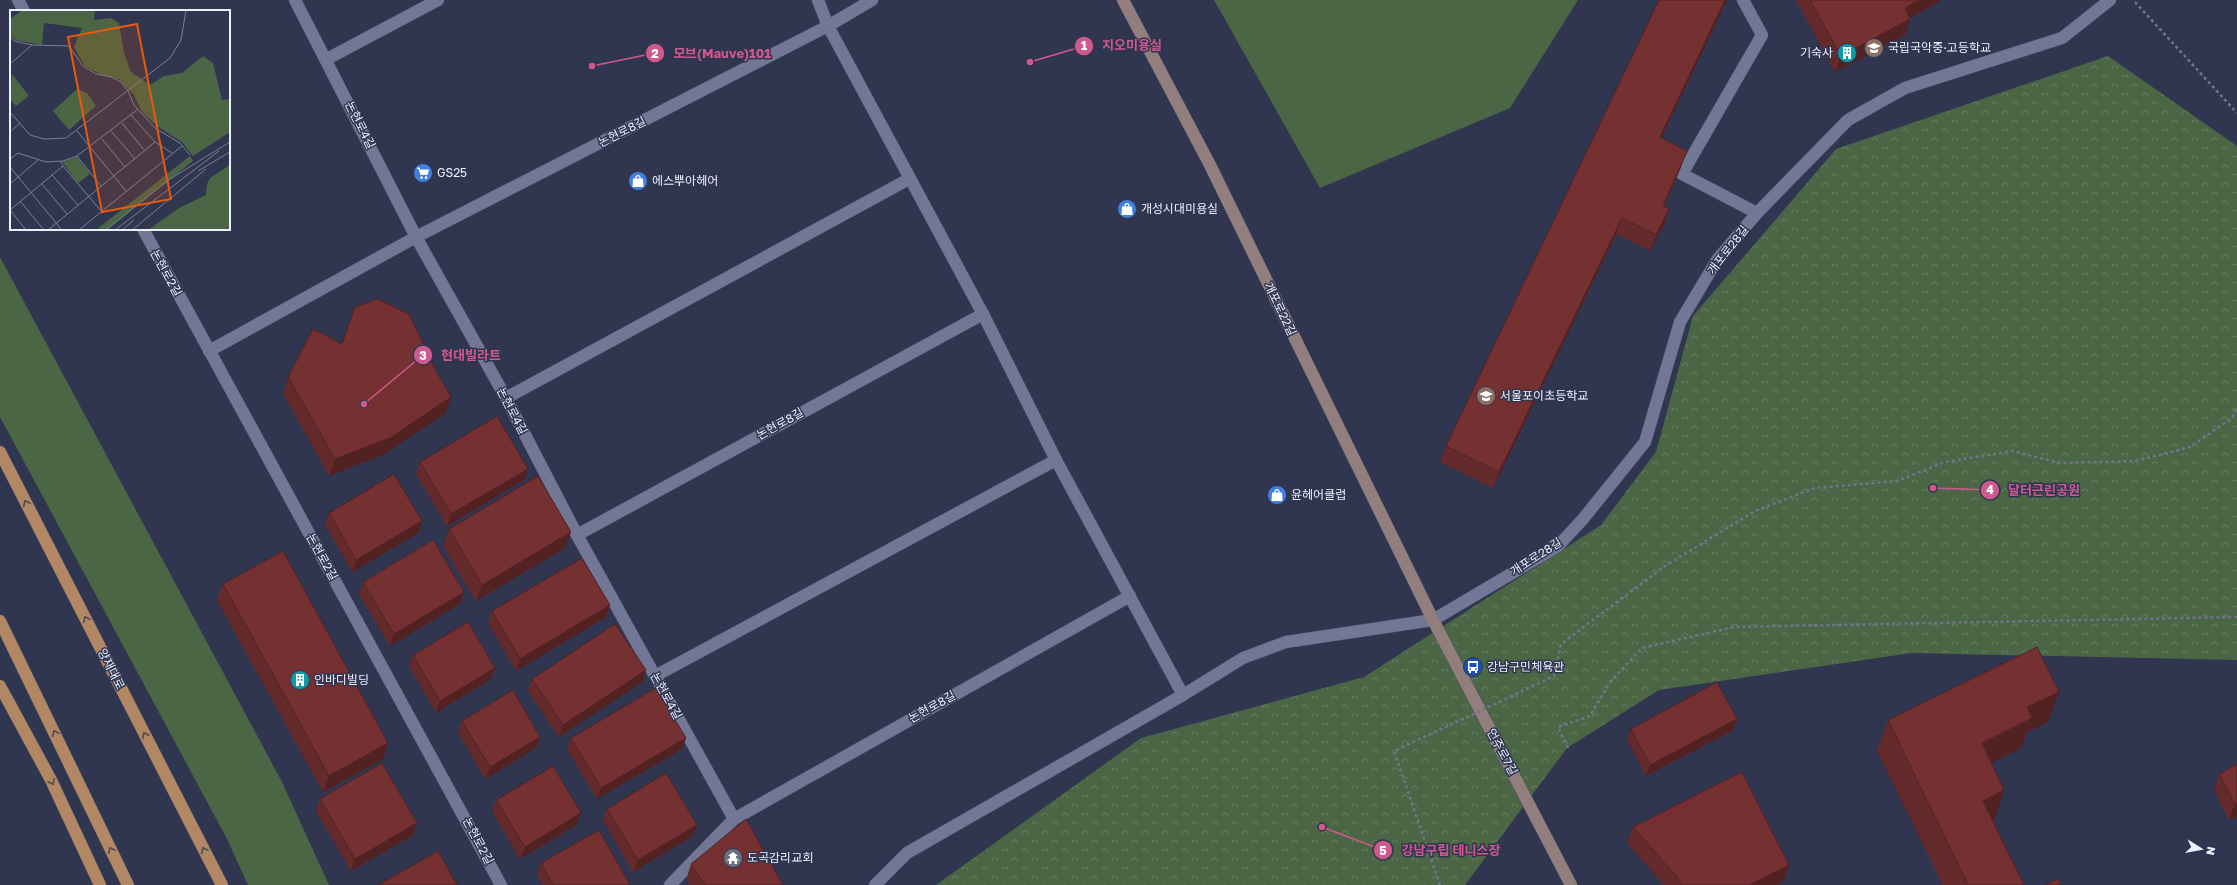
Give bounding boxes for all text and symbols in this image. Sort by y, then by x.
inset map [10,10,230,230]
callout: 지오미용실 [1074,33,1169,58]
text: 지오미용실 [1102,37,1162,53]
school or university icon: 국립국악중·고등학교 [1863,37,1885,59]
text: 1 [1081,38,1087,53]
place label: 국립국악중·고등학교 [1888,40,1991,55]
callout: 모브(Mauve)101 [645,41,779,66]
building icon: 기숙사 [1836,42,1858,64]
text: 모브(Mauve)101 [673,45,771,61]
place label: 기숙사 [1800,45,1833,60]
text: 2 [651,46,659,61]
street label: 논현로4길 [342,98,379,151]
street label: 논현로8길 [595,113,648,150]
supermarket icon: GS25 [412,162,434,184]
place label: GS25 [437,165,467,180]
shop icon: 에스뿌아헤어 [627,170,649,192]
place label: 에스뿌아헤어 [652,173,718,188]
shop icon: 개성시대미용실 [1116,198,1138,220]
place label: 개성시대미용실 [1141,201,1218,216]
street label: 개포로28길 [1704,222,1752,277]
street label: 논현로2길 [147,247,185,299]
street label: 개포로22길 [1261,279,1300,338]
callout: 현대빌라트 [413,343,509,368]
text: 현대빌라트 [441,347,501,363]
text: 3 [419,348,427,363]
street label: 논현로4길 [494,385,531,437]
school or university icon: 서울포이초등학교 [1475,385,1497,407]
place label: 서울포이초등학교 [1500,388,1588,403]
street label: 논현로8길 [754,405,806,443]
callout: 달터근린공원 [1980,478,2087,503]
text: 4 [1986,482,1994,497]
text: 달터근린공원 [2008,482,2080,498]
shop icon: 윤헤어클럽 [1266,484,1288,506]
place label: 윤헤어클럽 [1291,487,1346,502]
one-way arrow [23,500,31,507]
street label: 논현로2길 [303,531,341,583]
street label: 개포로28길 [1507,534,1564,579]
one-way arrow [83,616,90,623]
street label: 양재대로 [95,646,128,692]
bus stop icon: 강남구민체육관 [1462,656,1484,678]
place label: 강남구민체육관 [1487,659,1564,674]
building icon: 인바디빌딩 [289,669,311,691]
street label: 논현로4길 [647,670,685,722]
place label: 인바디빌딩 [314,672,369,687]
street label: 논현로8길 [906,688,958,726]
street label: 언주로7길 [1484,726,1521,778]
one-way arrow [52,730,59,737]
one-way arrow [142,731,150,739]
one-way arrow [47,778,55,785]
street label: 논현로2길 [460,815,497,867]
north arrow [2181,829,2221,869]
callout: 강남구립 테니스장 [1373,838,1508,863]
text: 강남구립 테니스장 [1402,842,1501,858]
text: 5 [1379,843,1387,858]
text: N [2204,846,2218,856]
one-way arrow [108,847,116,854]
one-way arrow [201,847,209,855]
temple icon: 도곡감리교회 [722,847,744,869]
place label: 도곡감리교회 [747,850,813,865]

